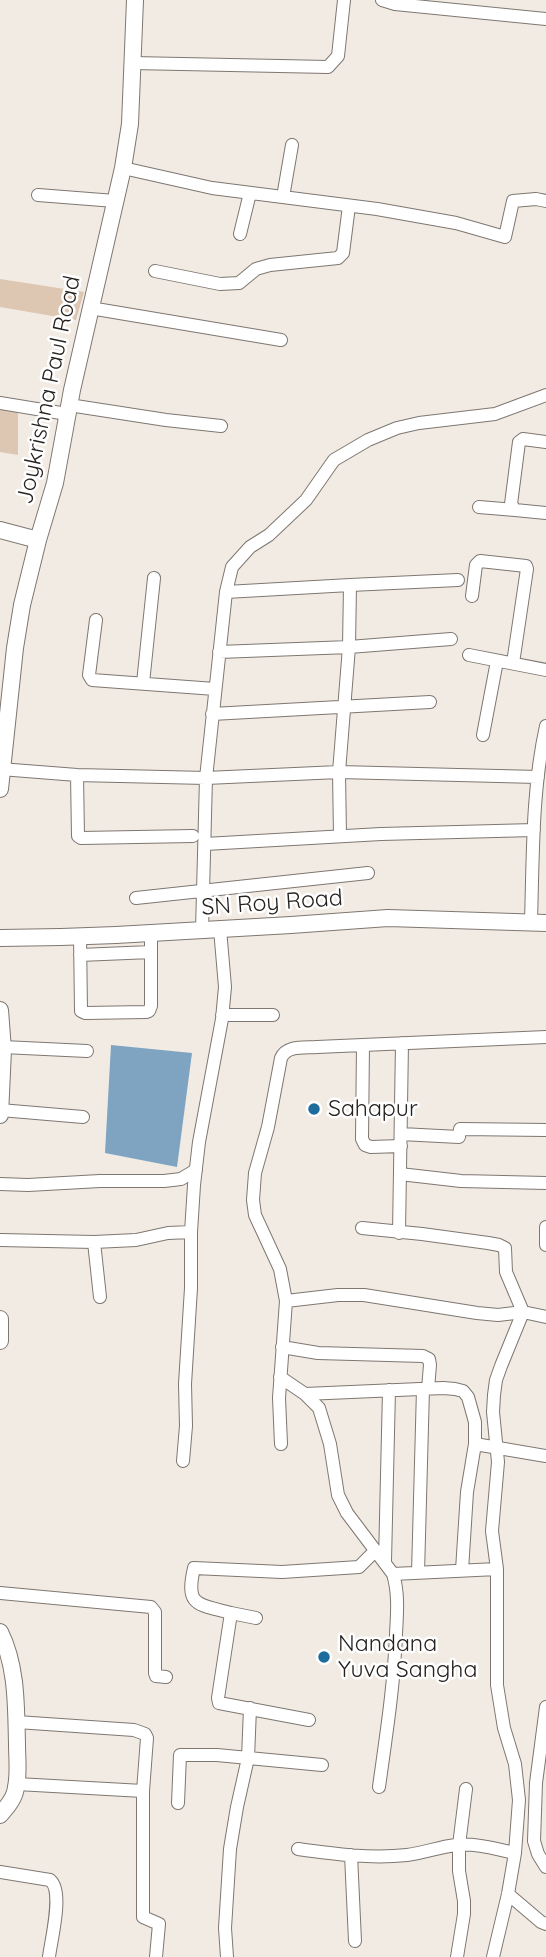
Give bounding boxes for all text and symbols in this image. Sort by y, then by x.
street label: Joykrishna Paul Road [11,273,87,507]
street label: SN Roy Road [200,884,344,922]
place label: Sahapur [328,1095,418,1123]
marker: Sahapur [306,1101,322,1117]
place label: Nandana Yuva Sangha [338,1630,477,1684]
marker: Nandana Yuva Sangha [316,1649,332,1665]

